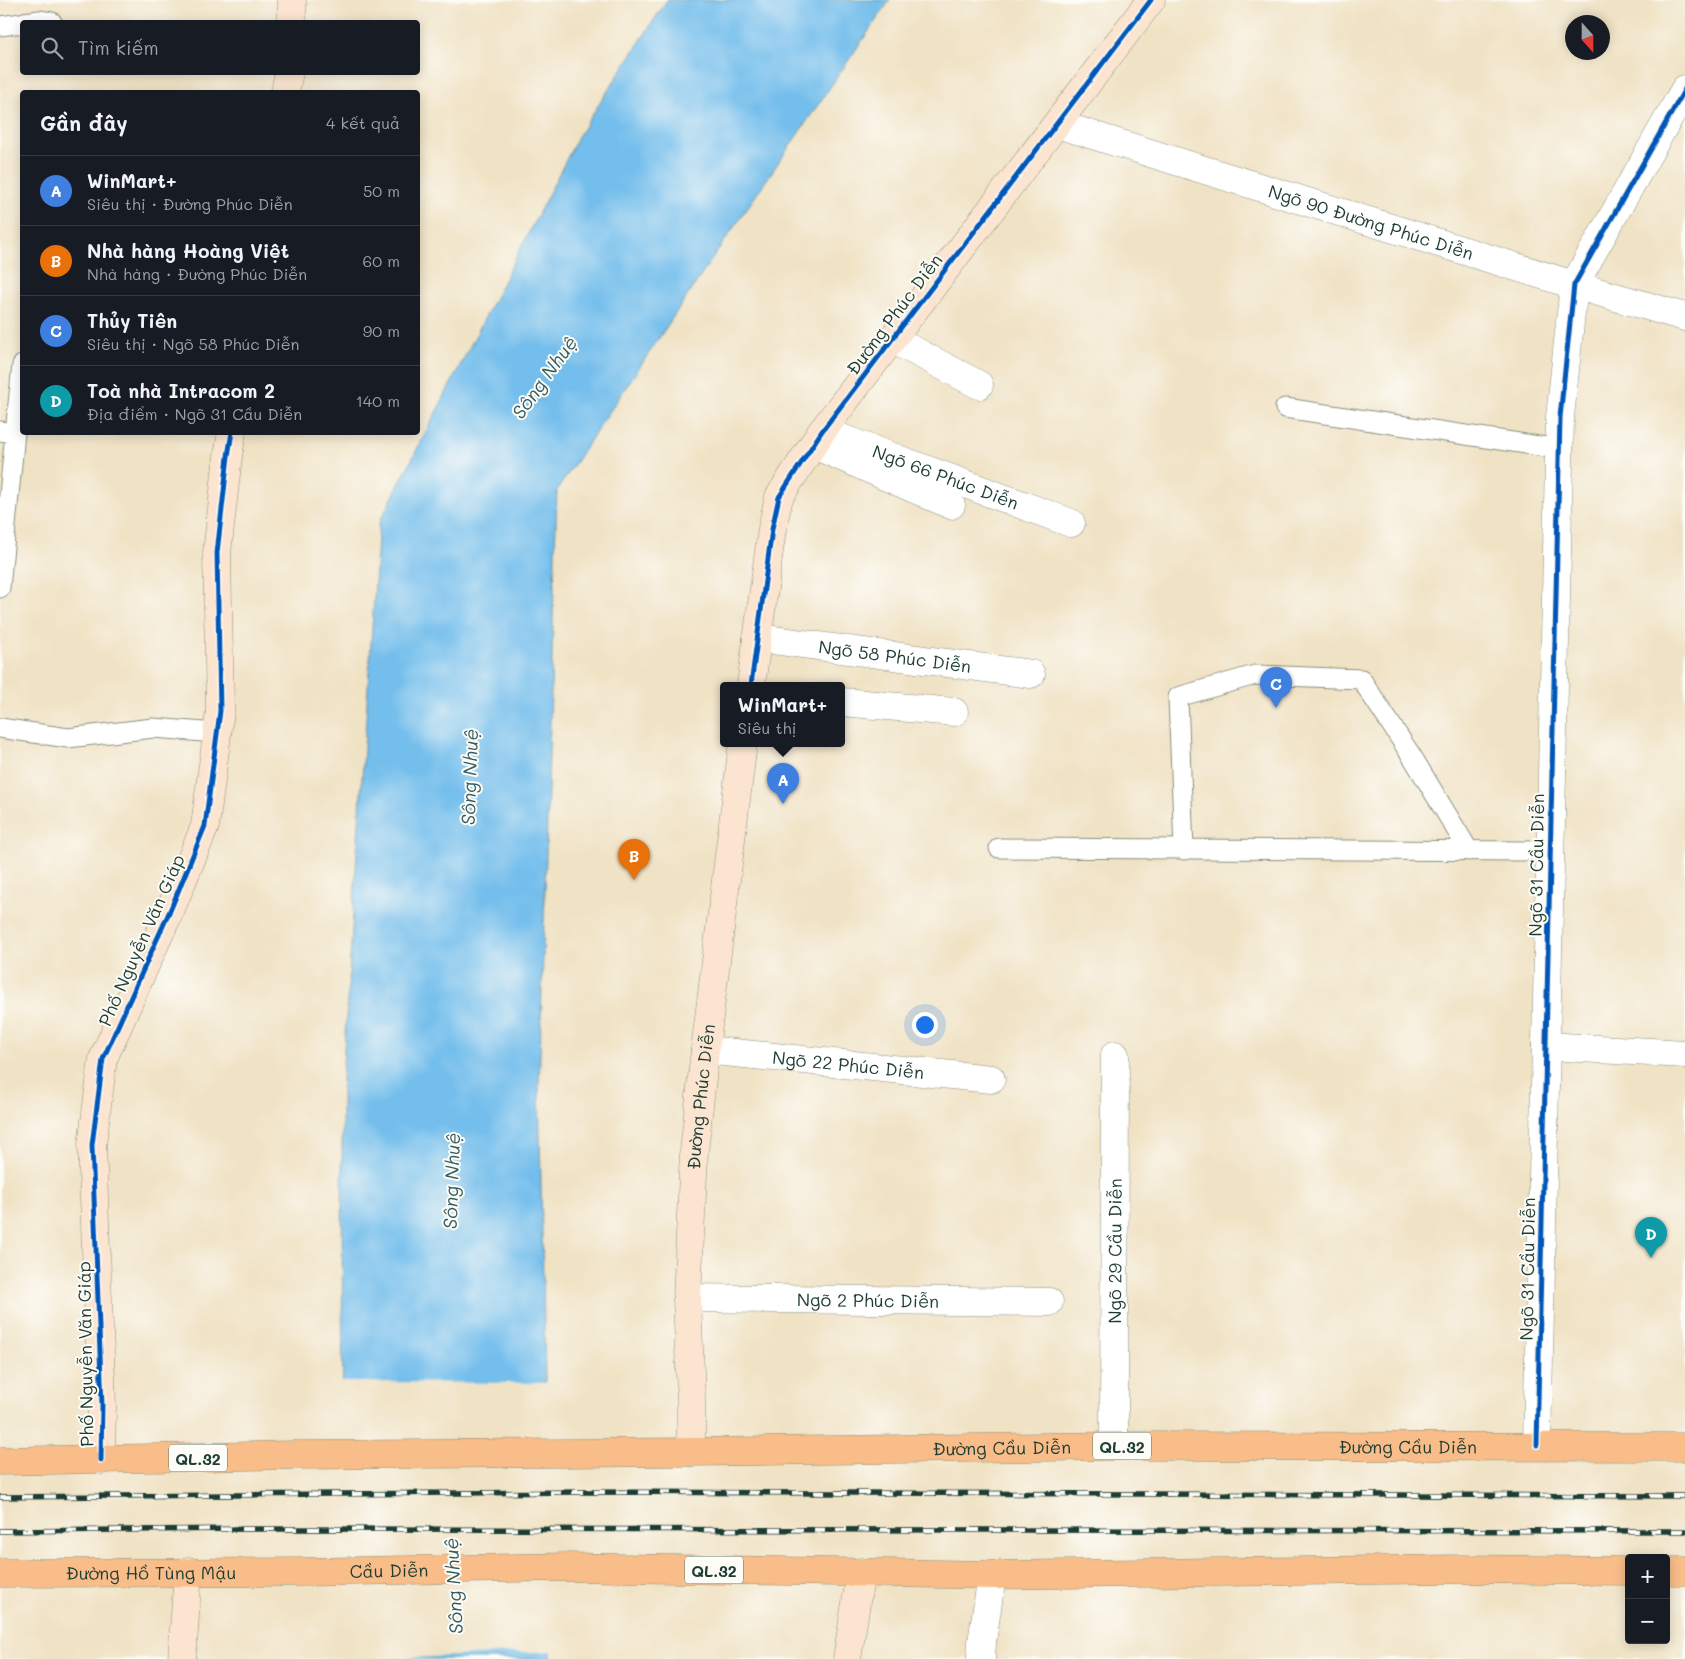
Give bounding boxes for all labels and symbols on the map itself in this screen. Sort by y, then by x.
north arrow [1565,15,1610,60]
street label: Ngõ 90 Đường Phúc Diễn [1265,179,1477,265]
street label: Đường Phúc Diễn [840,248,948,380]
water label: Sông Nhuệ [506,331,582,423]
street label: Ngõ 66 Phúc Diễn [869,439,1022,515]
street label: Ngõ 58 Phúc Diễn [817,634,973,678]
pin: C [1260,667,1292,708]
water label: Sông Nhuệ [455,728,483,826]
pin: A [767,763,799,804]
street label: Ngõ 31 Cầu Diễn [1523,793,1549,937]
pin: B [618,839,650,880]
street label: Phố Nguyễn Văn Giáp [92,850,190,1030]
your location [912,1012,938,1038]
street label: Đường Phúc Diễn [681,1022,720,1170]
street label: Ngõ 22 Phúc Diễn [771,1045,925,1084]
water label: Sông Nhuệ [437,1132,465,1230]
street label: Ngõ 29 Cầu Diễn [1102,1178,1127,1324]
street label: Ngõ 31 Cầu Diễn [1514,1197,1540,1341]
pin: D [1635,1217,1667,1258]
street label: Phố Nguyễn Văn Giáp [71,1261,99,1447]
street label: Ngõ 2 Phúc Diễn [797,1287,939,1313]
road number: QL.32 [1093,1432,1151,1460]
street label: Đường Cầu Diễn [1339,1434,1477,1459]
street label: Đường Cầu Diễn [932,1435,1071,1461]
road number: QL.32 [169,1445,227,1472]
water label: Sông Nhuệ [438,1537,468,1635]
road number: QL.32 [685,1556,743,1584]
street label: Cầu Diễn [349,1558,429,1583]
street label: Đường Hồ Tùng Mậu [66,1560,236,1585]

